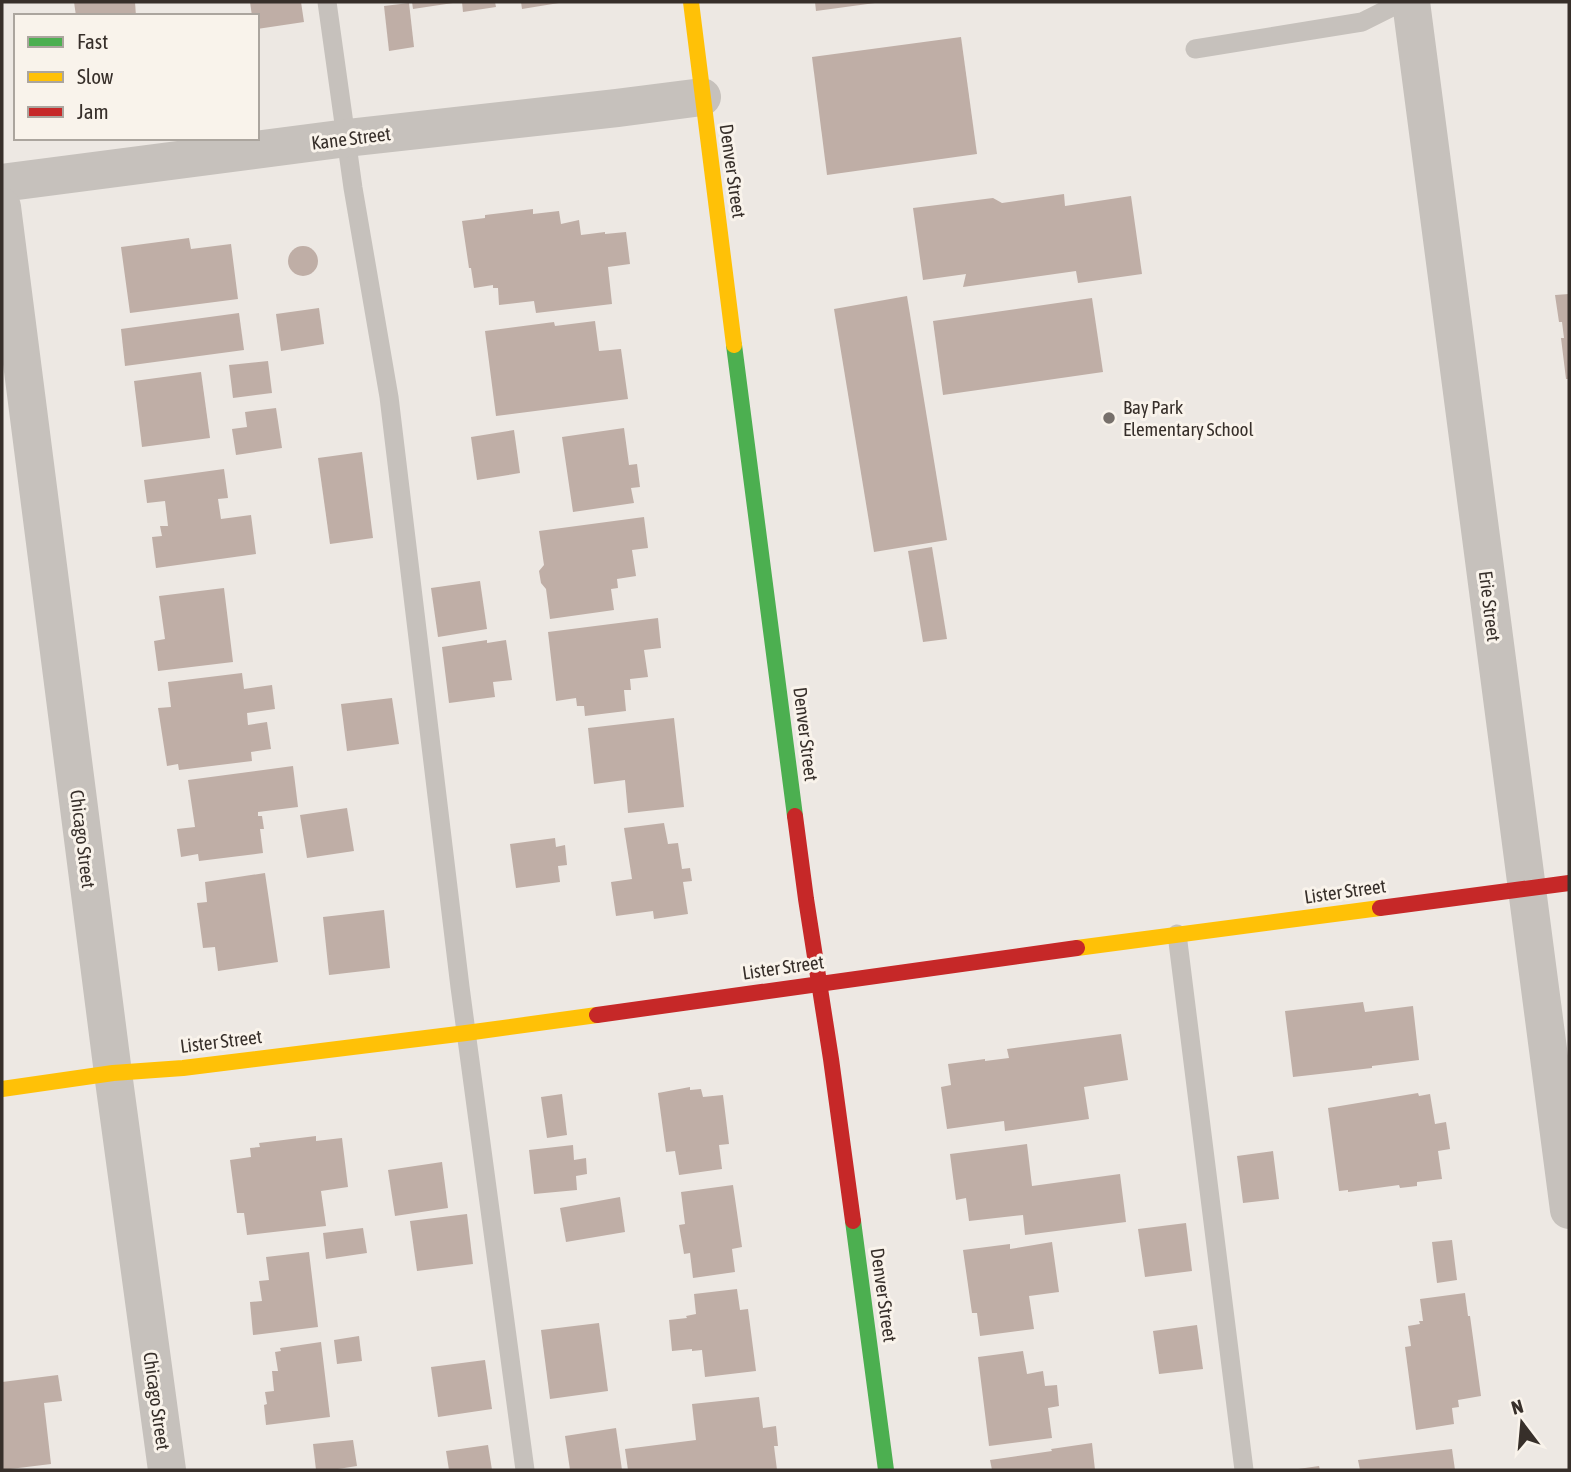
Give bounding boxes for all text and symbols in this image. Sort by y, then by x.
legend [14,14,259,140]
text: Fast [77,29,108,53]
text: Slow [77,64,114,88]
text: Jam [77,99,109,123]
street label: Kane Street [310,122,392,154]
street label: Denver Street [716,123,750,219]
place label: Bay Park Elementary School [1123,396,1254,440]
marker: Bay Park Elementary School [1101,410,1117,426]
street label: Erie Street [1475,569,1505,643]
street label: Denver Street [789,686,823,782]
street label: Chicago Street [66,789,100,889]
street label: Lister Street [1303,874,1387,908]
street label: Lister Street [741,950,825,984]
street label: Lister Street [179,1025,263,1057]
street label: Denver Street [867,1247,901,1343]
street label: Chicago Street [139,1350,175,1452]
north arrow [1487,1388,1557,1458]
text: N [1509,1395,1526,1419]

